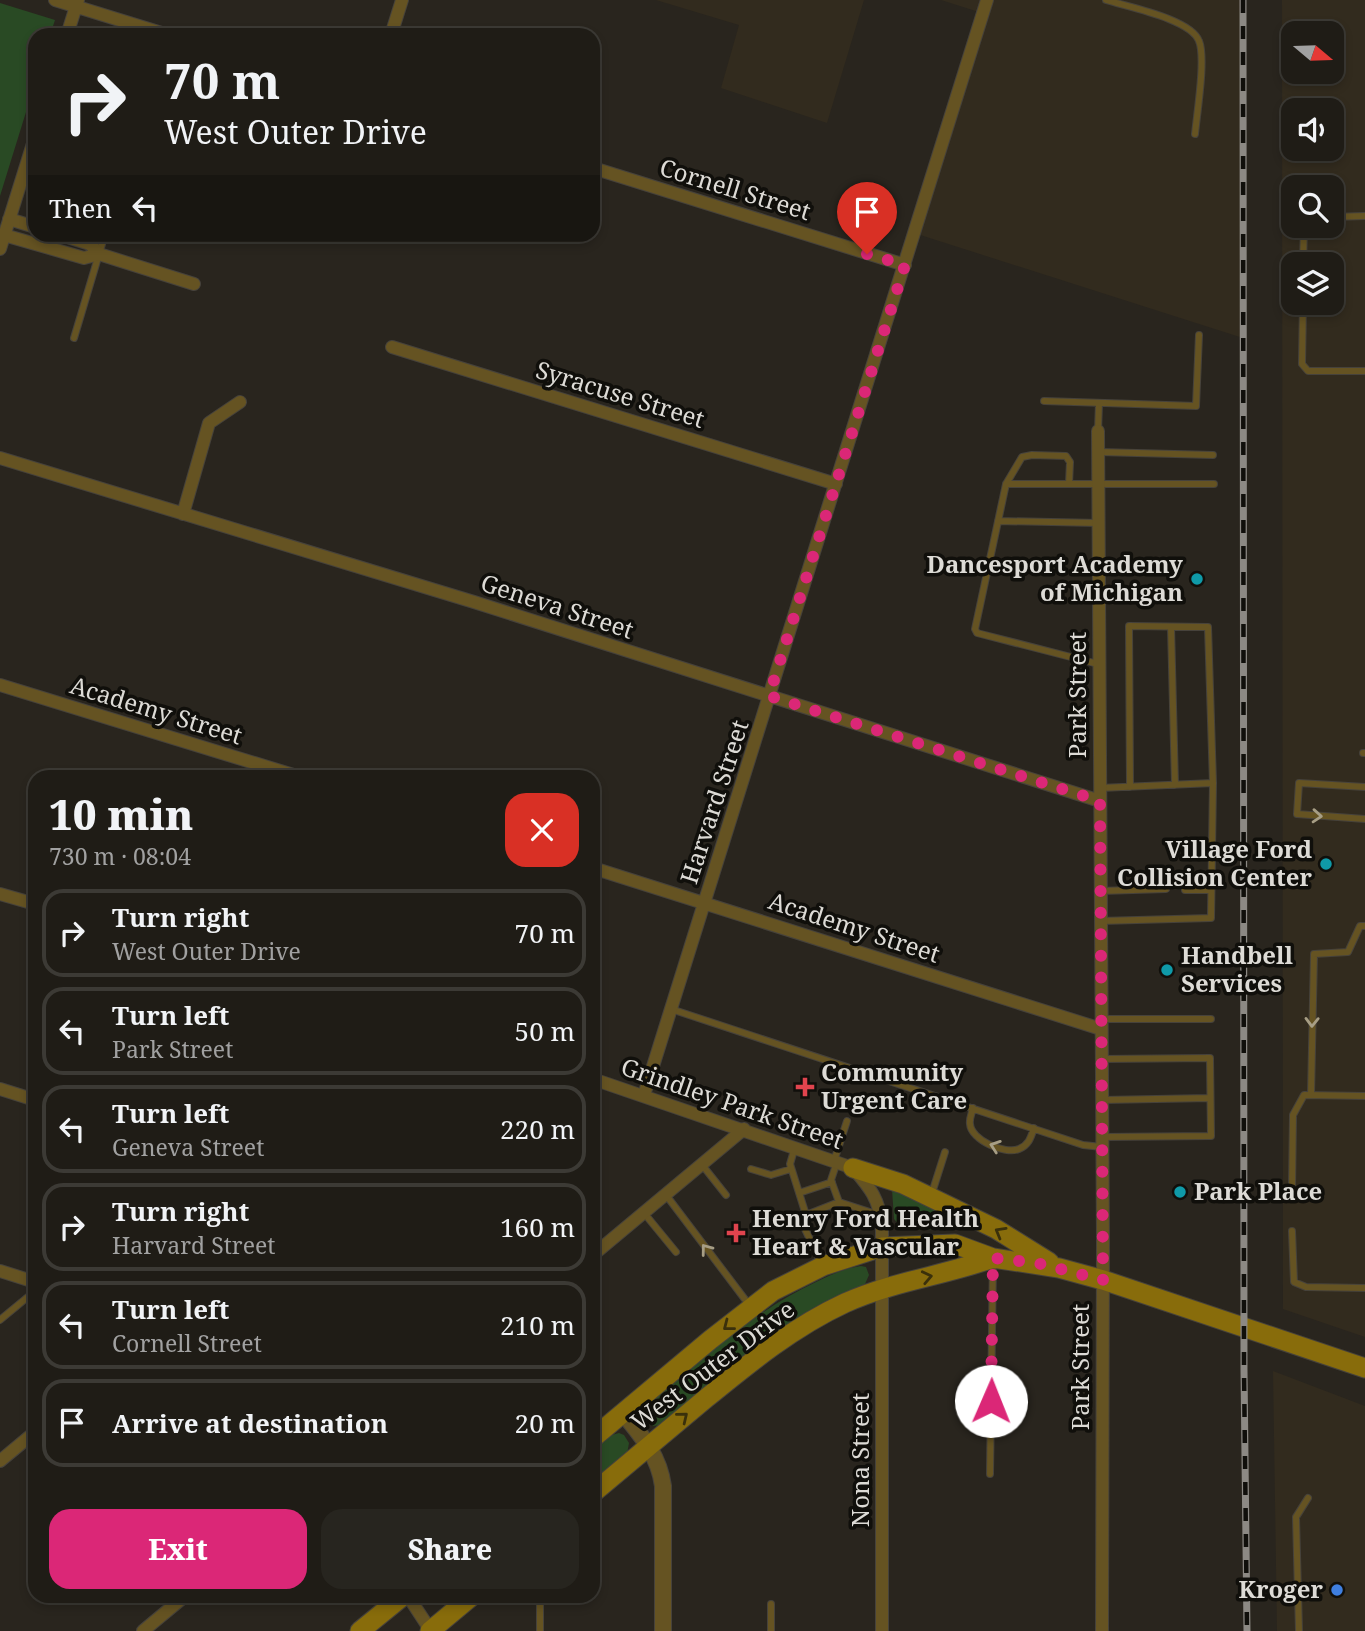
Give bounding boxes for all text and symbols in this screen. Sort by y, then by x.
north arrow [1281,21,1344,84]
map controls [1281,21,1344,315]
text: 70 m [164,47,280,113]
icon: right [49,56,140,147]
button: sound [1281,98,1344,161]
text: West Outer Drive [164,110,427,153]
street label: Cornell Street [656,150,815,227]
button: search [1281,175,1344,238]
pin [837,182,897,254]
icon: left [126,189,164,227]
text: Then [49,190,112,226]
icon: arrive [848,193,886,231]
button: layers [1281,252,1344,315]
street label: Syracuse Street [532,352,709,435]
place label: Dancesport Academy of Michigan [927,547,1183,608]
street label: Geneva Street [477,565,638,646]
marker: Dancesport Academy of Michigan [1189,571,1205,587]
street label: Park Street [1060,632,1093,758]
street label: Academy Street [66,668,247,751]
street label: Harvard Street [672,715,756,888]
text: 10 min [49,785,193,842]
button: close [505,793,579,867]
one-way arrow [1312,808,1323,823]
place label: Village Ford Collision Center [1117,832,1312,893]
text: 730 m · 08:04 [49,840,191,872]
marker: Village Ford Collision Center [1318,856,1334,872]
street label: Academy Street [765,883,944,970]
text: Turn right [112,899,249,935]
icon: right [53,914,91,952]
text: 70 m [515,915,575,951]
text: West Outer Drive [112,935,301,967]
place label: Handbell Services [1181,938,1293,999]
marker: Handbell Services [1159,962,1175,978]
text: Turn left [112,997,229,1033]
icon: left [53,1012,91,1050]
text: 50 m [515,1013,575,1049]
one-way arrow [1304,1017,1320,1028]
text: Park Street [112,1033,233,1065]
street label: Grindley Park Street [617,1049,848,1156]
place label: Community Urgent Care [821,1055,967,1116]
marker: Community Urgent Care [795,1077,815,1097]
text: Turn left [112,1095,229,1131]
icon: left [53,1110,91,1148]
text: 220 m [500,1111,575,1147]
text: Geneva Street [112,1131,264,1163]
one-way arrow [989,1140,1002,1154]
place label: Park Place [1194,1174,1322,1207]
marker: Park Place [1172,1184,1188,1200]
text: Turn right [112,1193,249,1229]
place label: Henry Ford Health Heart & Vascular [752,1201,979,1262]
icon: right [53,1208,91,1246]
text: 160 m [500,1209,575,1245]
marker: Henry Ford Health Heart & Vascular [726,1223,746,1243]
one-way arrow [995,1227,1008,1240]
text: Harvard Street [112,1229,275,1261]
one-way arrow [702,1244,715,1257]
one-way arrow [921,1270,933,1285]
text: Turn left [112,1291,229,1327]
street label: West Outer Drive [623,1292,801,1437]
street label: Park Street [1063,1304,1096,1430]
icon: left [53,1306,91,1344]
text: 210 m [500,1307,575,1343]
one-way arrow [723,1317,735,1330]
text: Cornell Street [112,1327,262,1359]
position arrow [954,1364,1028,1438]
street label: Nona Street [843,1393,876,1527]
icon: arrive [53,1404,91,1442]
text: Arrive at destination [112,1405,388,1441]
text: 20 m [515,1405,575,1441]
one-way arrow [675,1413,687,1426]
button: Exit [49,1509,307,1589]
button: Share [321,1509,579,1589]
place label: Kroger [1238,1572,1323,1605]
marker: Kroger [1329,1582,1345,1598]

